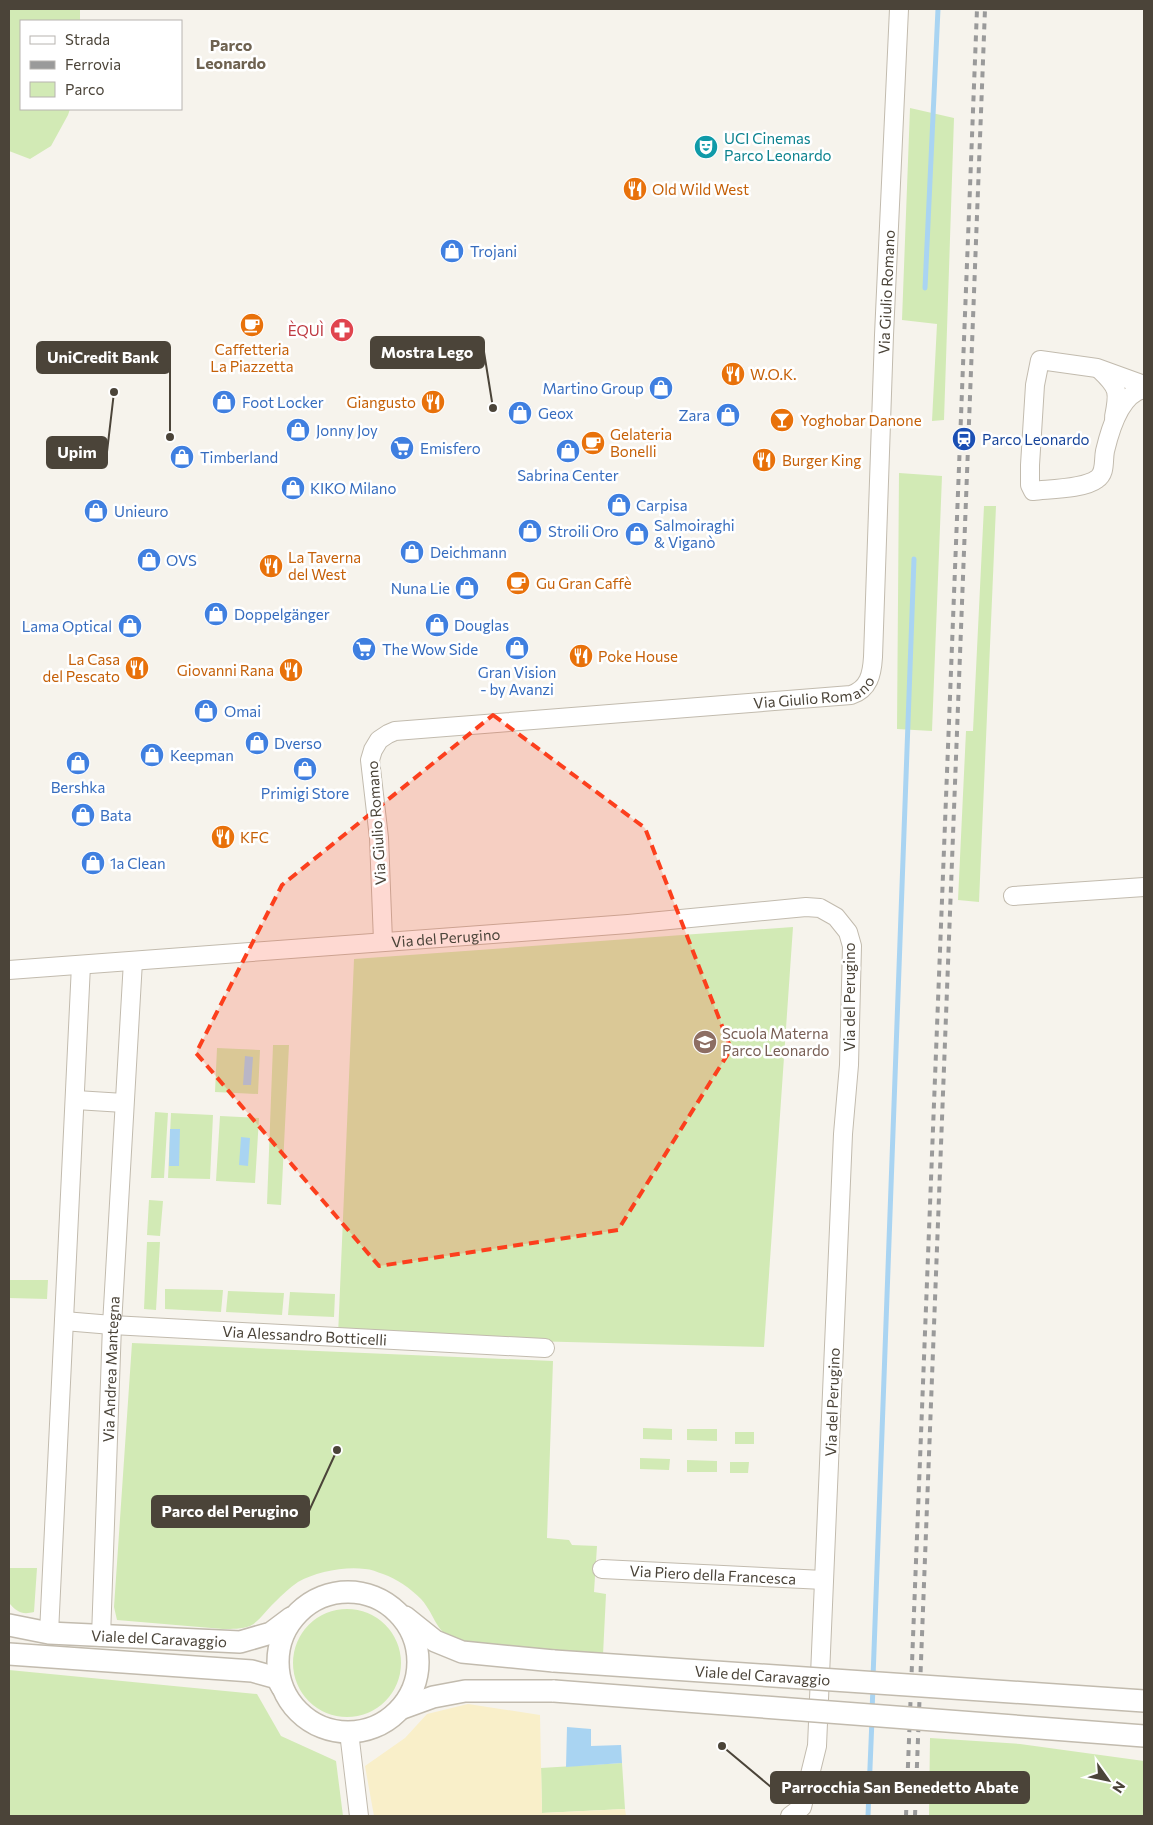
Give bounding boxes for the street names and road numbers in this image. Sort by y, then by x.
street label: Via Giulio Romano [874,229,898,355]
street label: Via Giulio Romano [753,673,878,712]
street label: Via Giulio Romano [363,760,389,886]
street label: Via del Perugino [391,925,501,951]
street label: Via del Perugino [840,942,858,1052]
street label: Via Andrea Mantegna [99,1296,123,1443]
street label: Via Alessandro Botticelli [222,1322,387,1349]
street label: Via del Perugino [821,1347,843,1457]
street label: Via Piero della Francesca [629,1561,797,1588]
street label: Viale del Caravaggio [91,1626,228,1650]
street label: Viale del Caravaggio [694,1662,831,1689]

